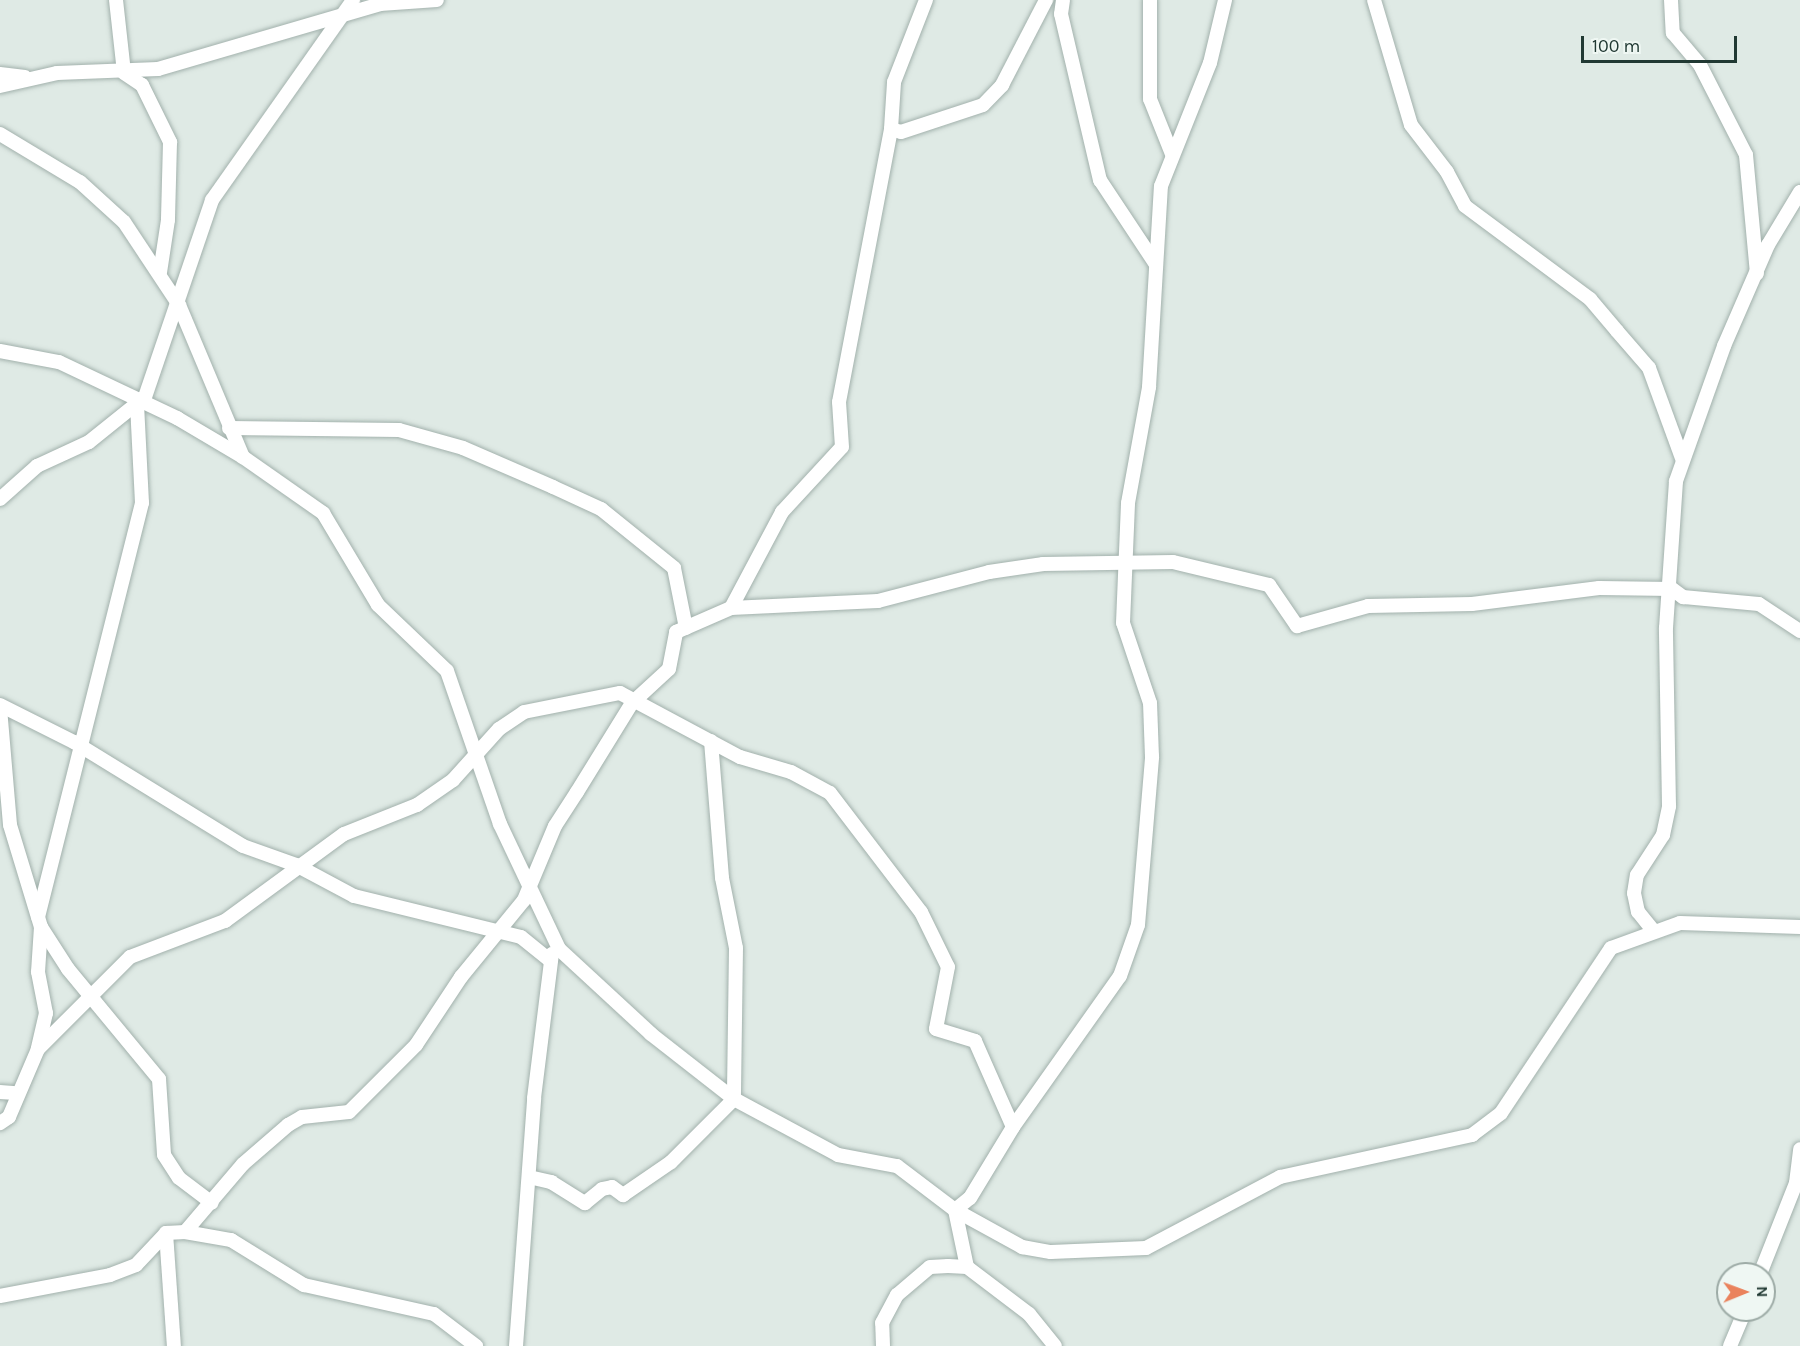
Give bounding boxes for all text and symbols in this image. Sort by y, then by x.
scale bar [1584,24,1740,62]
text: 100 m [1592,35,1640,57]
north arrow [1716,1262,1776,1322]
text: N [1753,1286,1772,1298]

